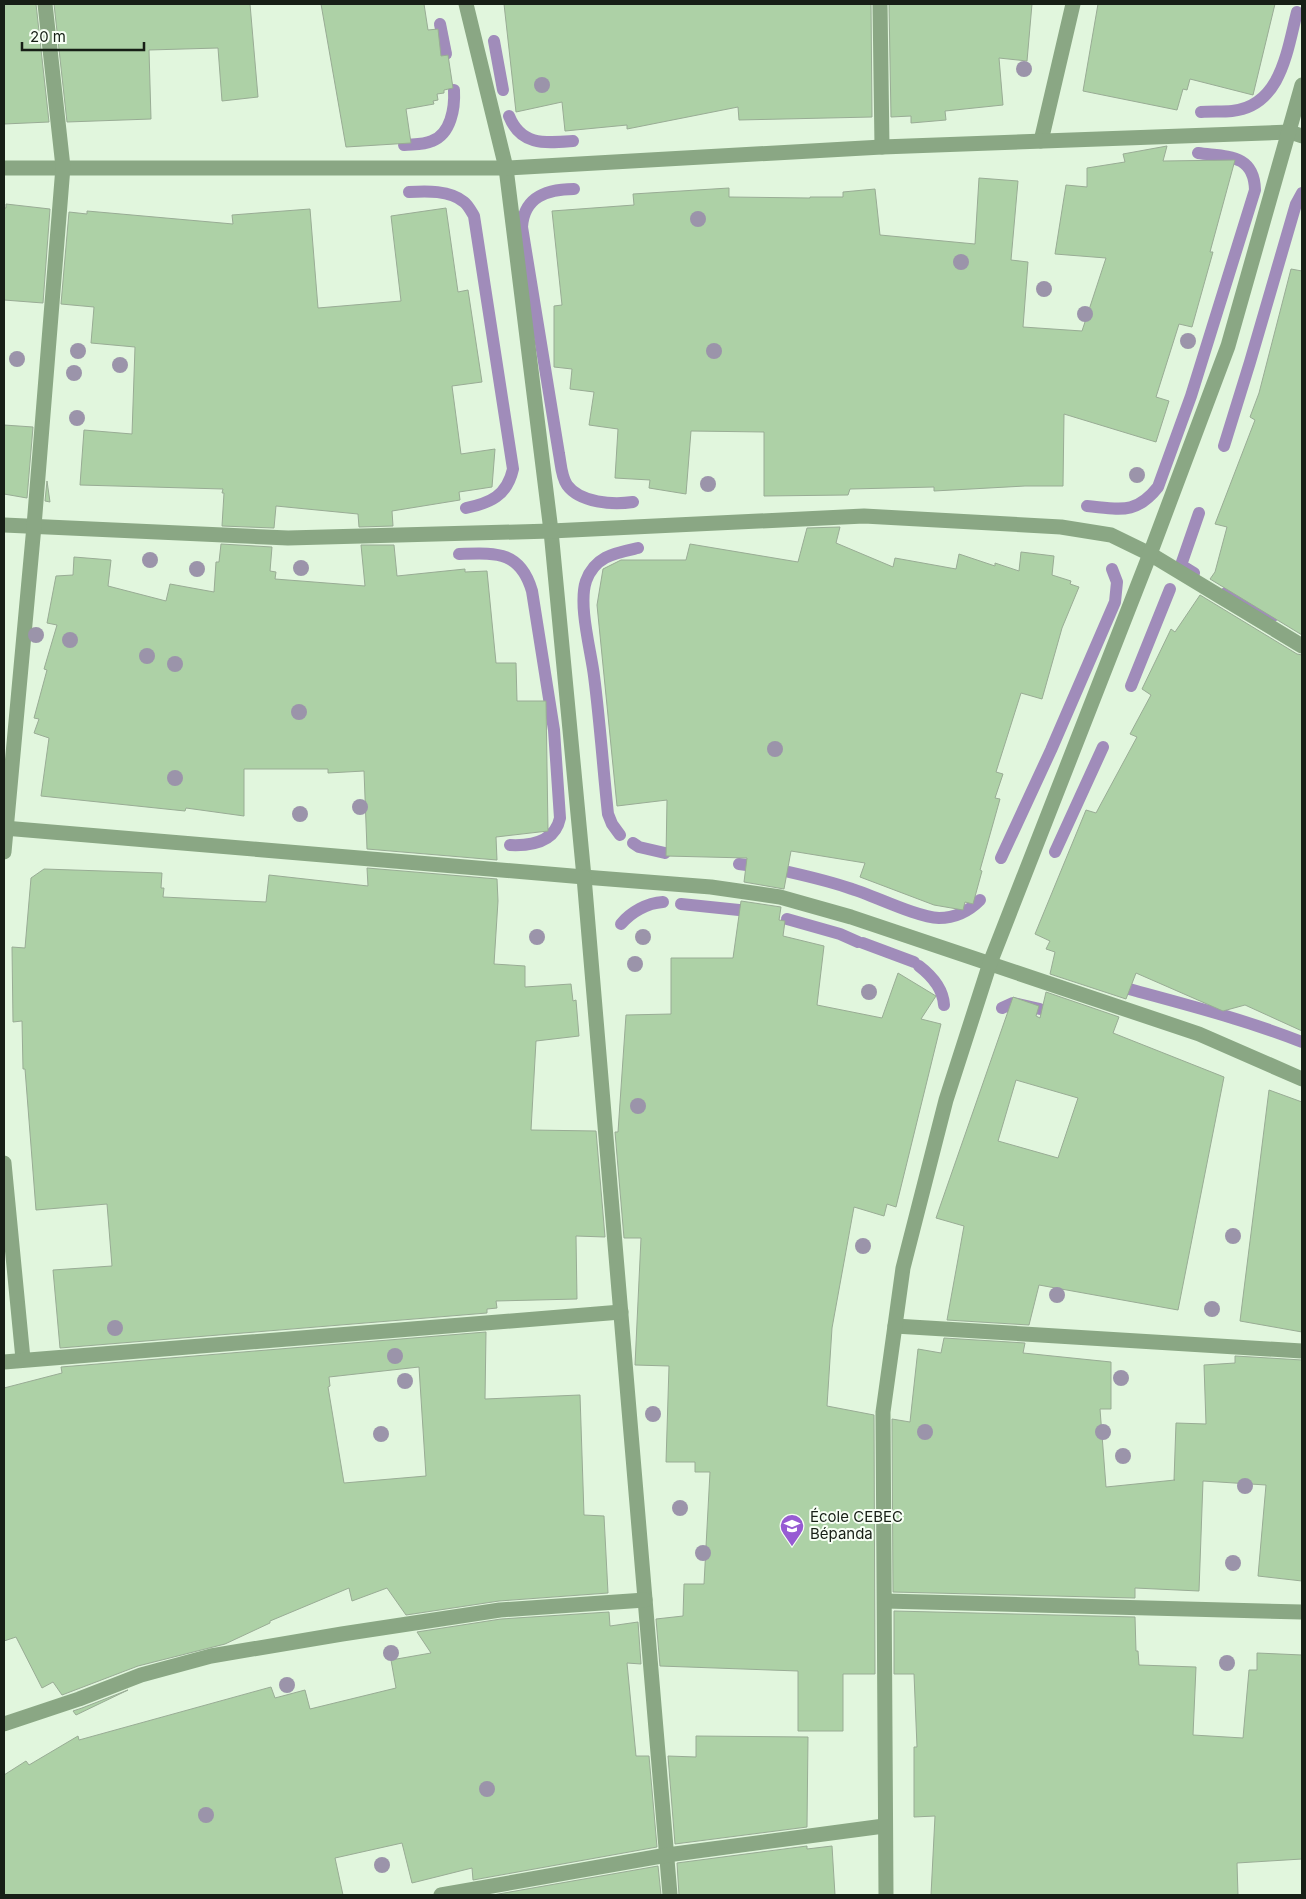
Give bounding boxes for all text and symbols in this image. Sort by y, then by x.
scale bar [22,20,145,52]
text: 20 m [30,27,66,46]
place label: École CEBEC Bépanda [810,1507,903,1543]
school or university icon: École CEBEC Bépanda [779,1513,805,1547]

